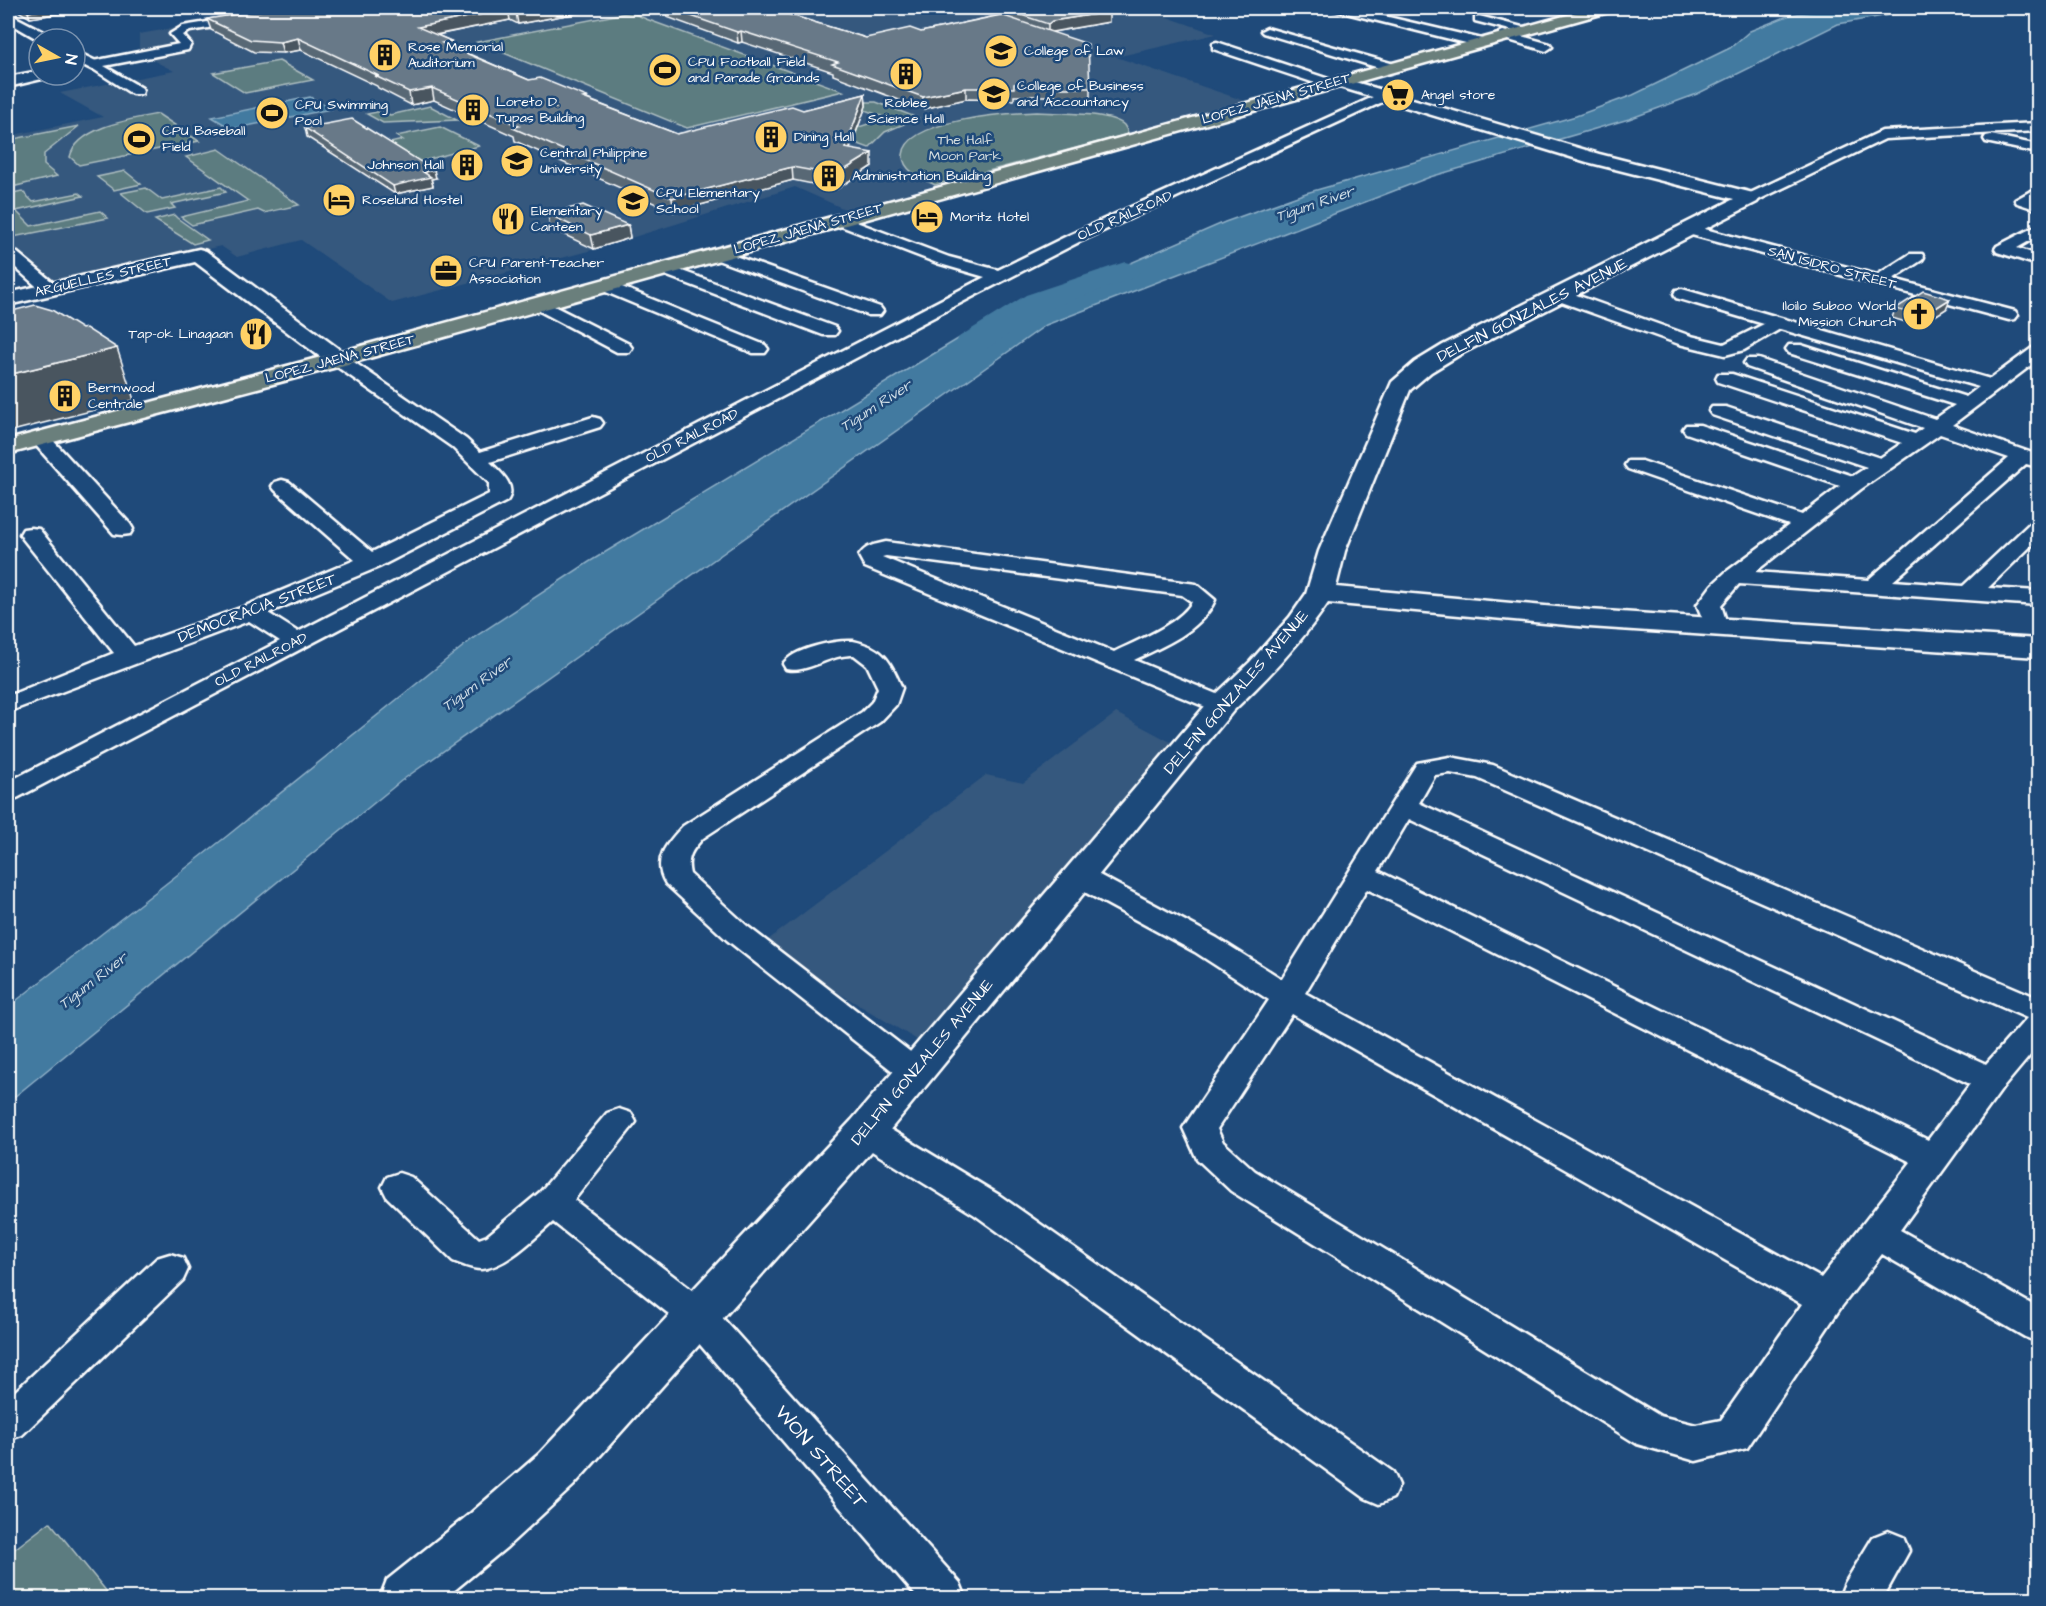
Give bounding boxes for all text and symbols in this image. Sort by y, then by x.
north arrow [27,27,87,87]
school or university icon: College of Law [983,33,1019,69]
building icon: Rose Memorial Auditorium [367,37,403,73]
place label: Rose Memorial Auditorium [408,37,503,73]
place label: College of Law [1024,41,1124,61]
sports icon: CPU Football Field and Parade Grounds [647,52,683,88]
place label: CPU Football Field and Parade Grounds [688,52,820,88]
text: N [59,53,82,66]
building icon: Roblee Science Hall [888,56,924,92]
street label: LOPEZ JAENA STREET [1199,68,1353,130]
school or university icon: College of Business and Accountancy [976,76,1012,112]
place label: College of Business and Accountancy [1017,76,1144,112]
supermarket icon: Angel store [1380,77,1416,113]
place label: Angel store [1421,85,1496,105]
building icon: Loreto D. Tupas Building [455,92,491,128]
place label: Loreto D. Tupas Building [496,92,584,128]
place label: Roblee Science Hall [868,93,944,129]
sports icon: CPU Swimming Pool [254,95,290,131]
place label: CPU Swimming Pool [295,95,388,131]
building icon: Dining Hall [753,119,789,155]
sports icon: CPU Baseball Field [121,121,157,157]
place label: CPU Baseball Field [162,121,245,157]
place label: Dining Hall [794,127,854,147]
park label: The Half Moon Park [929,130,1002,166]
school or university icon: Central Philippine University [499,143,535,179]
place label: Central Philippine University [540,143,648,179]
building icon: Johnson Hall [449,147,485,183]
place label: Johnson Hall [367,155,444,175]
building icon: Administration Building [811,158,847,194]
place label: Administration Building [852,166,991,186]
water label: Tigum River [1273,180,1359,228]
hotel icon: Roselund Hostel [321,182,357,218]
school or university icon: CPU Elementary School [615,183,651,219]
place label: CPU Elementary School [656,183,760,219]
street label: OLD RAILROAD [1074,186,1176,246]
place label: Roselund Hostel [362,190,462,210]
street label: LOPEZ JAENA STREET [731,198,885,260]
hotel icon: Moritz Hotel [909,199,945,235]
restaurant icon: Elementary Canteen [490,201,526,237]
place label: Elementary Canteen [531,201,603,237]
place label: Moritz Hotel [950,207,1029,227]
street label: SAN ISIDRO STREET [1765,241,1899,295]
street label: ARGUELLES STREET [33,251,174,302]
street label: DELFIN GONZALES AVENUE [1433,252,1631,368]
office icon: CPU Parent-Teacher Association [428,253,464,289]
place label: CPU Parent-Teacher Association [469,253,604,289]
place label: Iloilo Suboo World Mission Church [1783,296,1896,332]
church icon: Iloilo Suboo World Mission Church [1901,296,1937,332]
restaurant icon: Tap-ok Linagaan [238,316,274,352]
place label: Tap-ok Linagaan [129,324,233,344]
street label: LOPEZ JAENA STREET [263,329,417,389]
water label: Tigum River [836,374,918,438]
building icon: Bernwood Centrale [47,378,83,414]
place label: Bernwood Centrale [88,378,155,414]
street label: OLD RAILROAD [642,404,742,468]
street label: DEMOCRACIA STREET [175,568,339,648]
street label: DELFIN GONZALES AVENUE [1158,605,1314,779]
street label: OLD RAILROAD [211,628,311,692]
water label: Tigum River [438,650,518,717]
water label: Tigum River [54,946,134,1015]
street label: DELFIN GONZALES AVENUE [846,974,999,1150]
street label: WON STREET [768,1399,874,1515]

